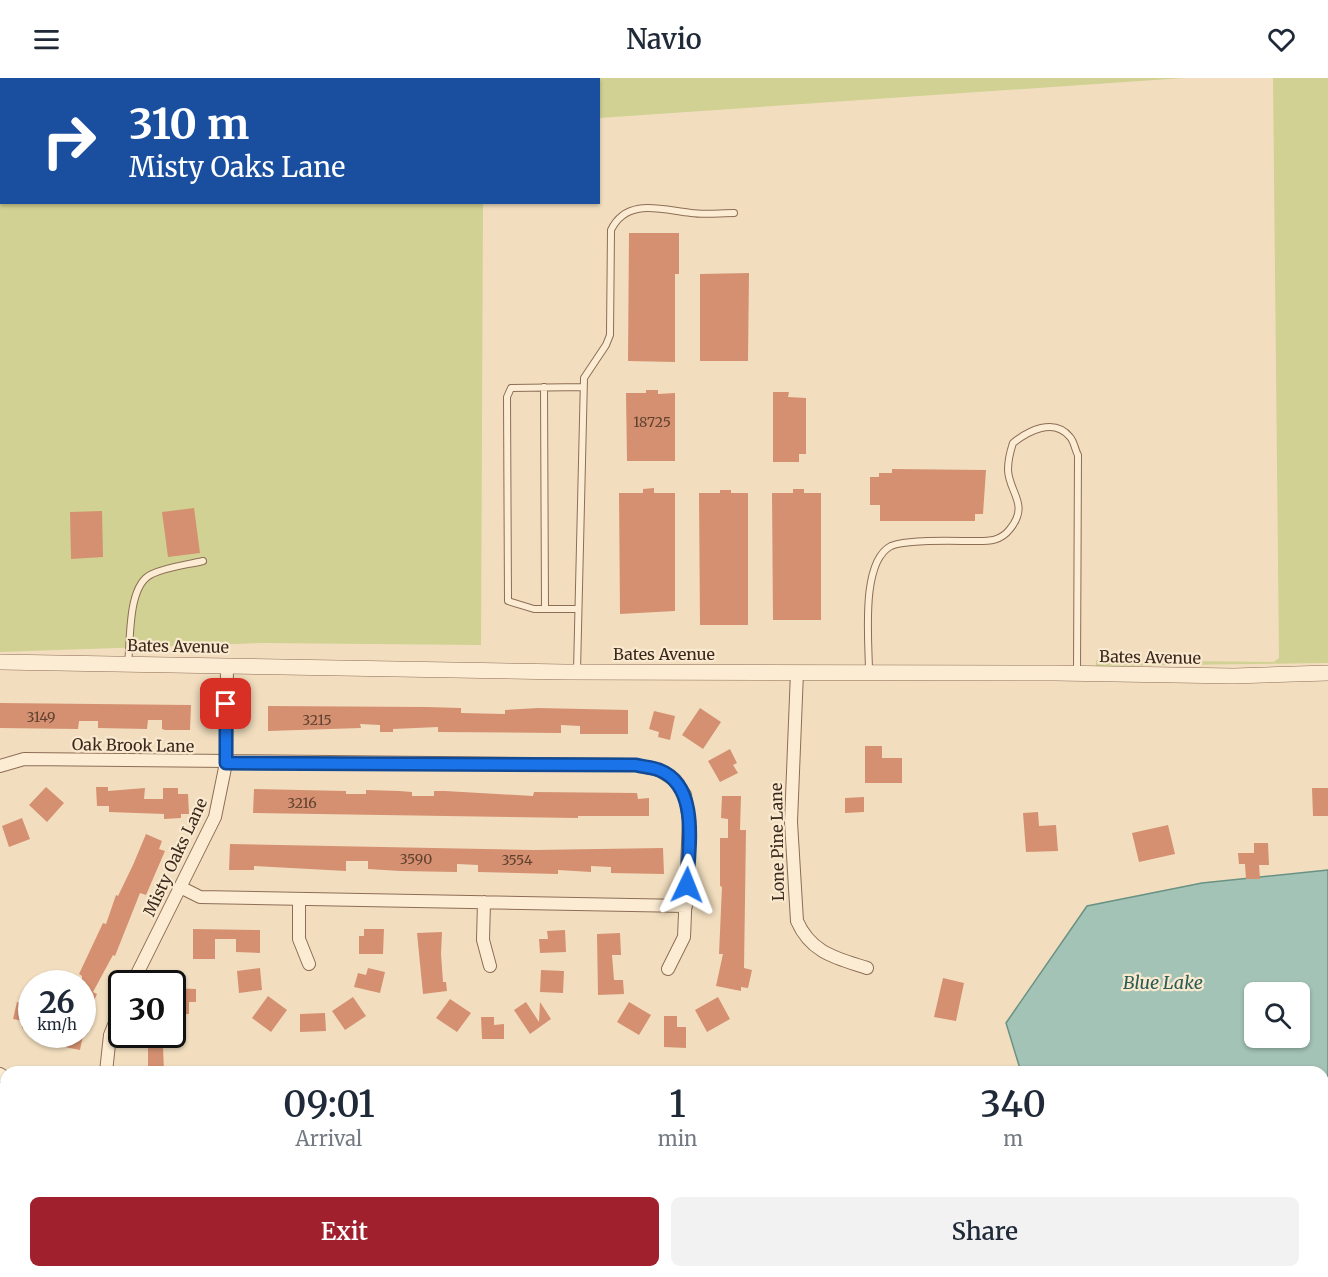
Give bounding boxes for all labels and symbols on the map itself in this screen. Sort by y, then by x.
house number: 18725 [633,413,671,431]
street label: Bates Avenue [127,635,229,657]
street label: Bates Avenue [613,644,715,664]
street label: Bates Avenue [1099,646,1201,668]
pin [200,678,251,729]
house number: 3149 [26,708,56,726]
house number: 3215 [302,711,332,729]
street label: Oak Brook Lane [72,734,194,756]
street label: Lone Pine Lane [766,783,788,901]
house number: 3216 [287,794,317,812]
street label: Misty Oaks Lane [139,795,211,919]
house number: 3590 [400,850,432,868]
house number: 3554 [501,851,533,869]
position arrow [655,853,719,917]
speed limit sign: 30 [108,970,186,1048]
water label: Blue Lake [1123,971,1203,994]

